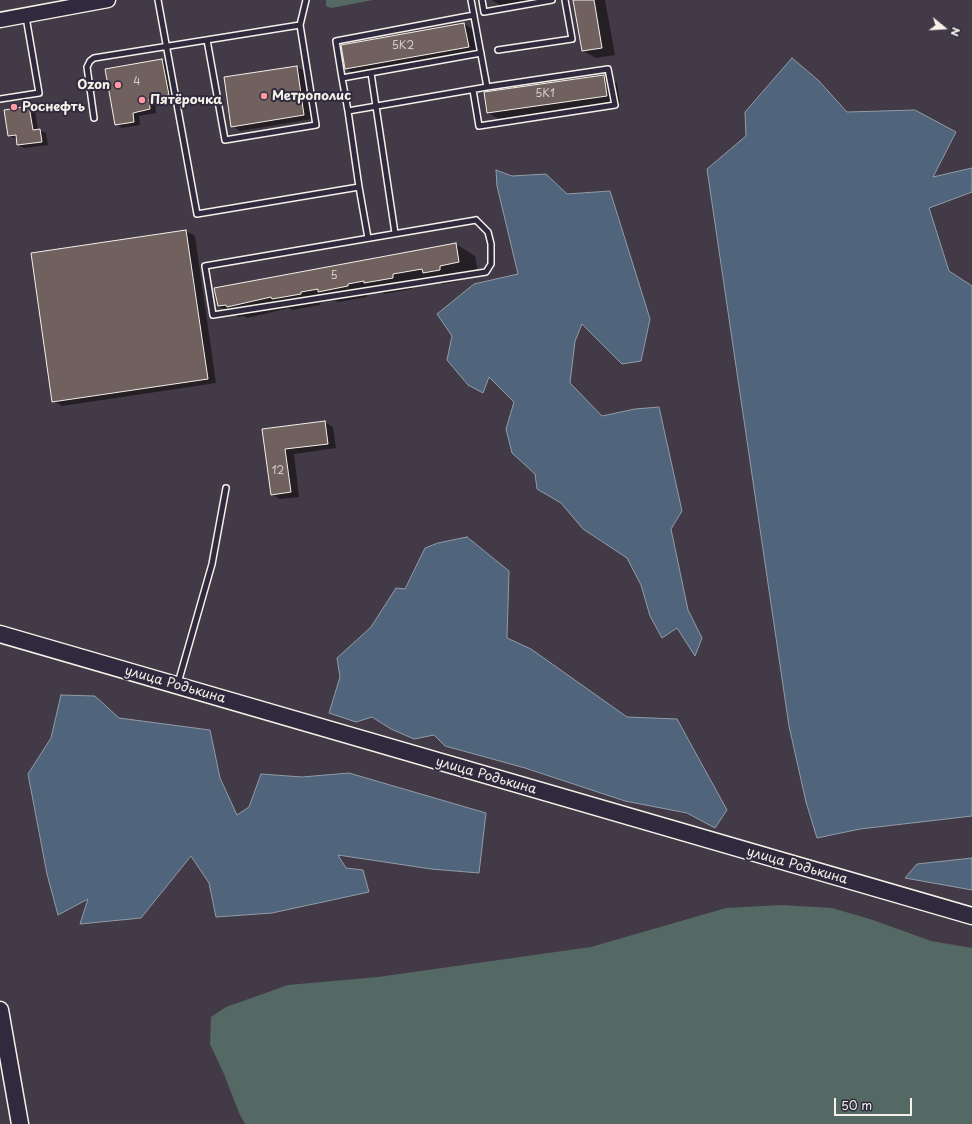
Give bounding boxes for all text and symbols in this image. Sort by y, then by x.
north arrow [924,8,964,48]
text: N [946,25,965,39]
house number: 5К2 [392,39,414,53]
house number: 4 [133,75,141,89]
place label: Ozon [77,77,110,93]
marker: Ozon [113,80,123,90]
house number: 5К1 [535,87,555,101]
place label: Метрополис [272,88,351,104]
marker: Метрополис [259,91,269,101]
place label: Пятёрочка [150,92,222,108]
marker: Пятёрочка [137,95,147,105]
place label: Роснефть [22,99,85,115]
marker: Роснефть [9,102,19,112]
house number: 5 [330,269,338,283]
house number: 12 [272,464,284,478]
street label: улица Родькина [123,663,227,707]
street label: улица Родькина [434,754,538,798]
street label: улица Родькина [745,844,849,888]
scale bar [836,1090,914,1116]
text: 50 m [841,1096,872,1114]

